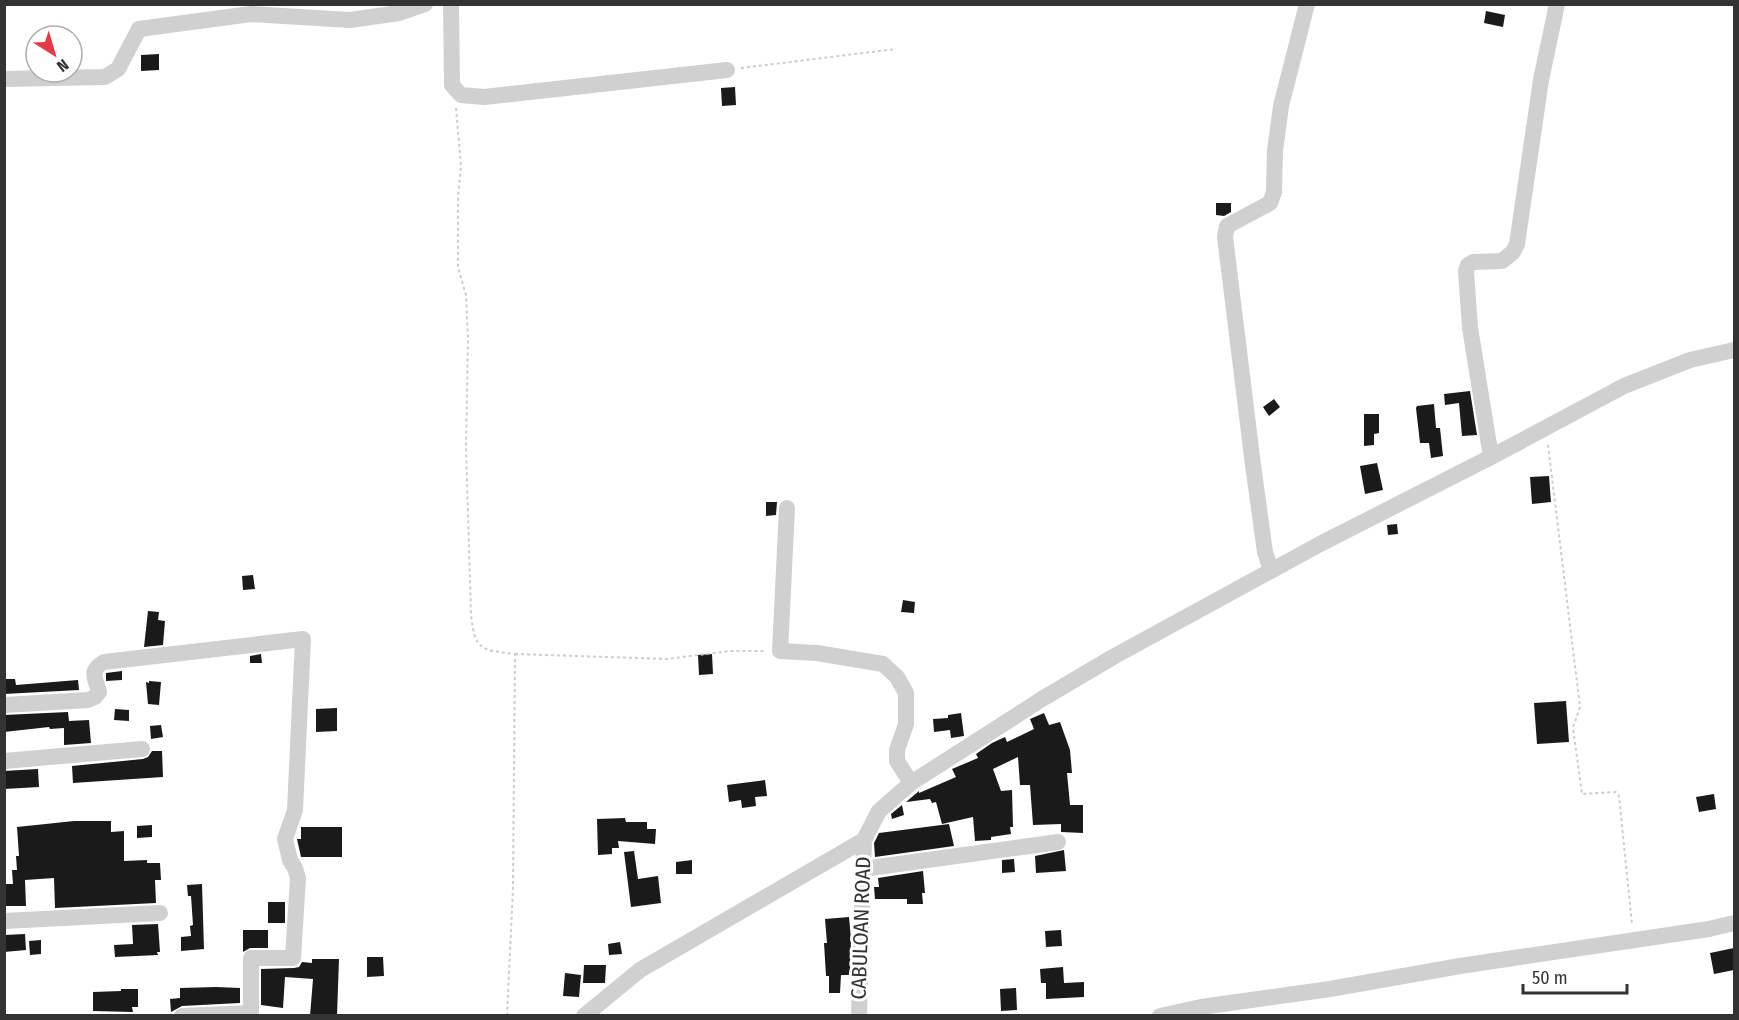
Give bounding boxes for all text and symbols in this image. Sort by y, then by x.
north arrow [24,24,84,84]
text: N [53,55,72,76]
street label: CABULOAN ROAD [846,856,876,1000]
scale bar [1523,957,1626,995]
text: 50 m [1532,967,1568,989]

